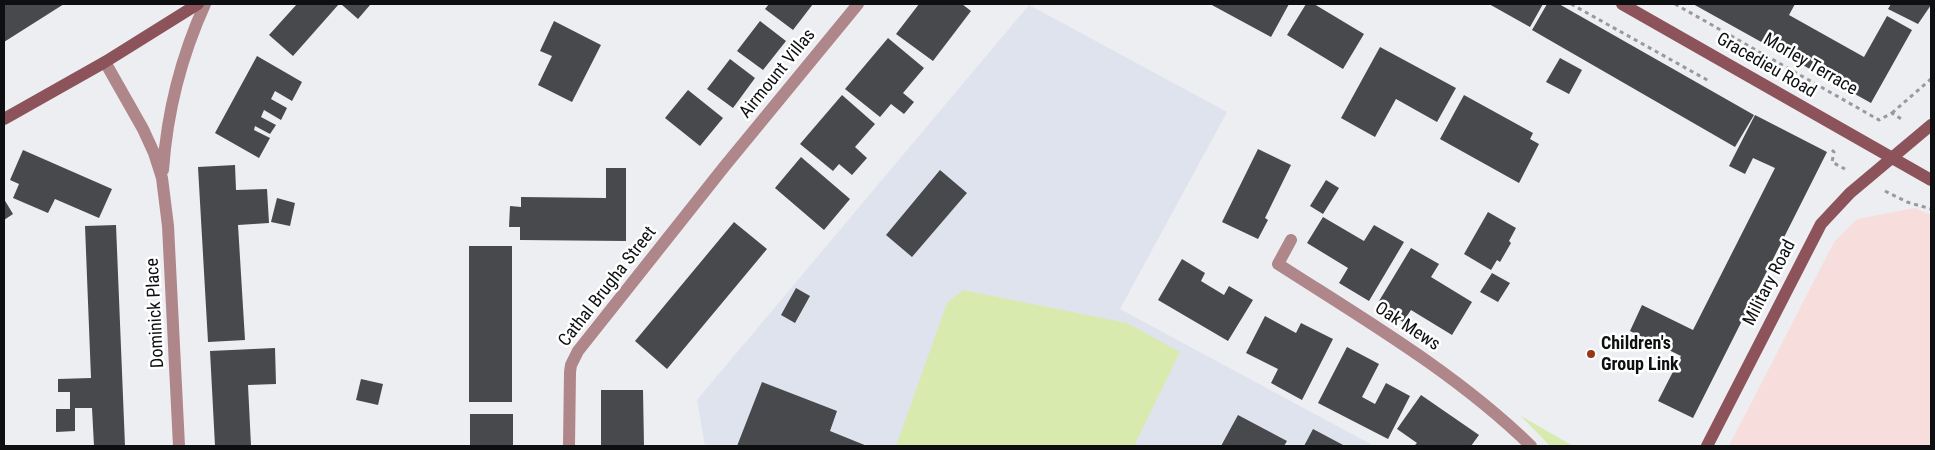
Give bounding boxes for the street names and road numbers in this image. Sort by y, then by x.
street label: Airmount Villas [735,25,821,123]
street label: Gracedieu Road [1712,29,1820,103]
street label: Morley Terrace [1759,29,1861,101]
street label: Cathal Brugha Street [554,223,662,351]
street label: Military Road [1739,237,1801,329]
street label: Dominick Place [142,258,170,368]
street label: Oak Mews [1370,298,1444,356]

